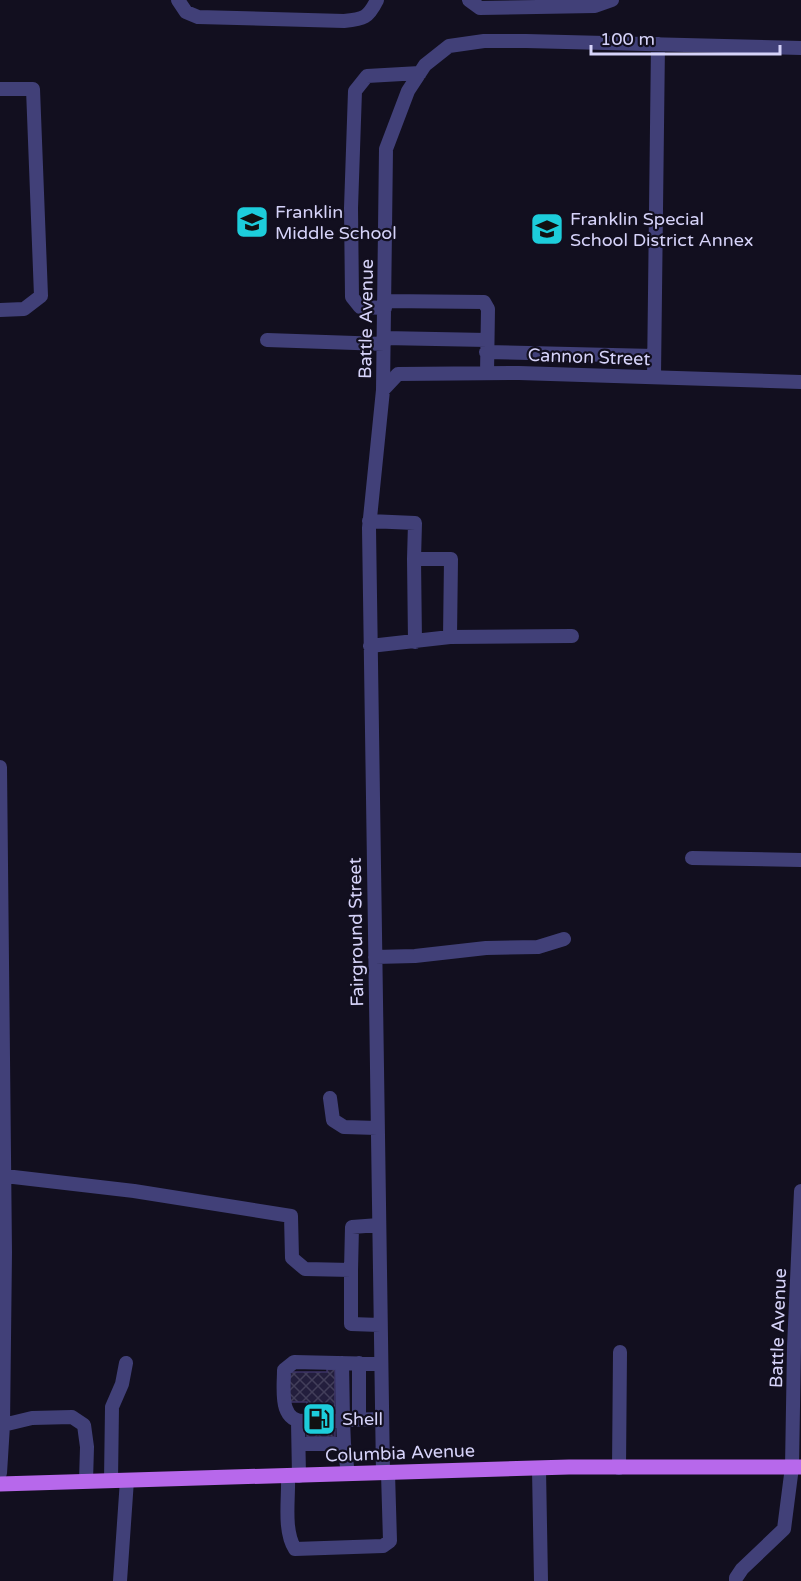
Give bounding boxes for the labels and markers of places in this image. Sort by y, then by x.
place label: Franklin Middle School [275,201,397,244]
school or university icon: Franklin Middle School [234,204,270,240]
place label: Franklin Special School District Annex [570,208,754,251]
school or university icon: Franklin Special School District Annex [529,211,565,247]
fuel station icon: Shell [301,1401,337,1437]
place label: Shell [342,1408,383,1430]

